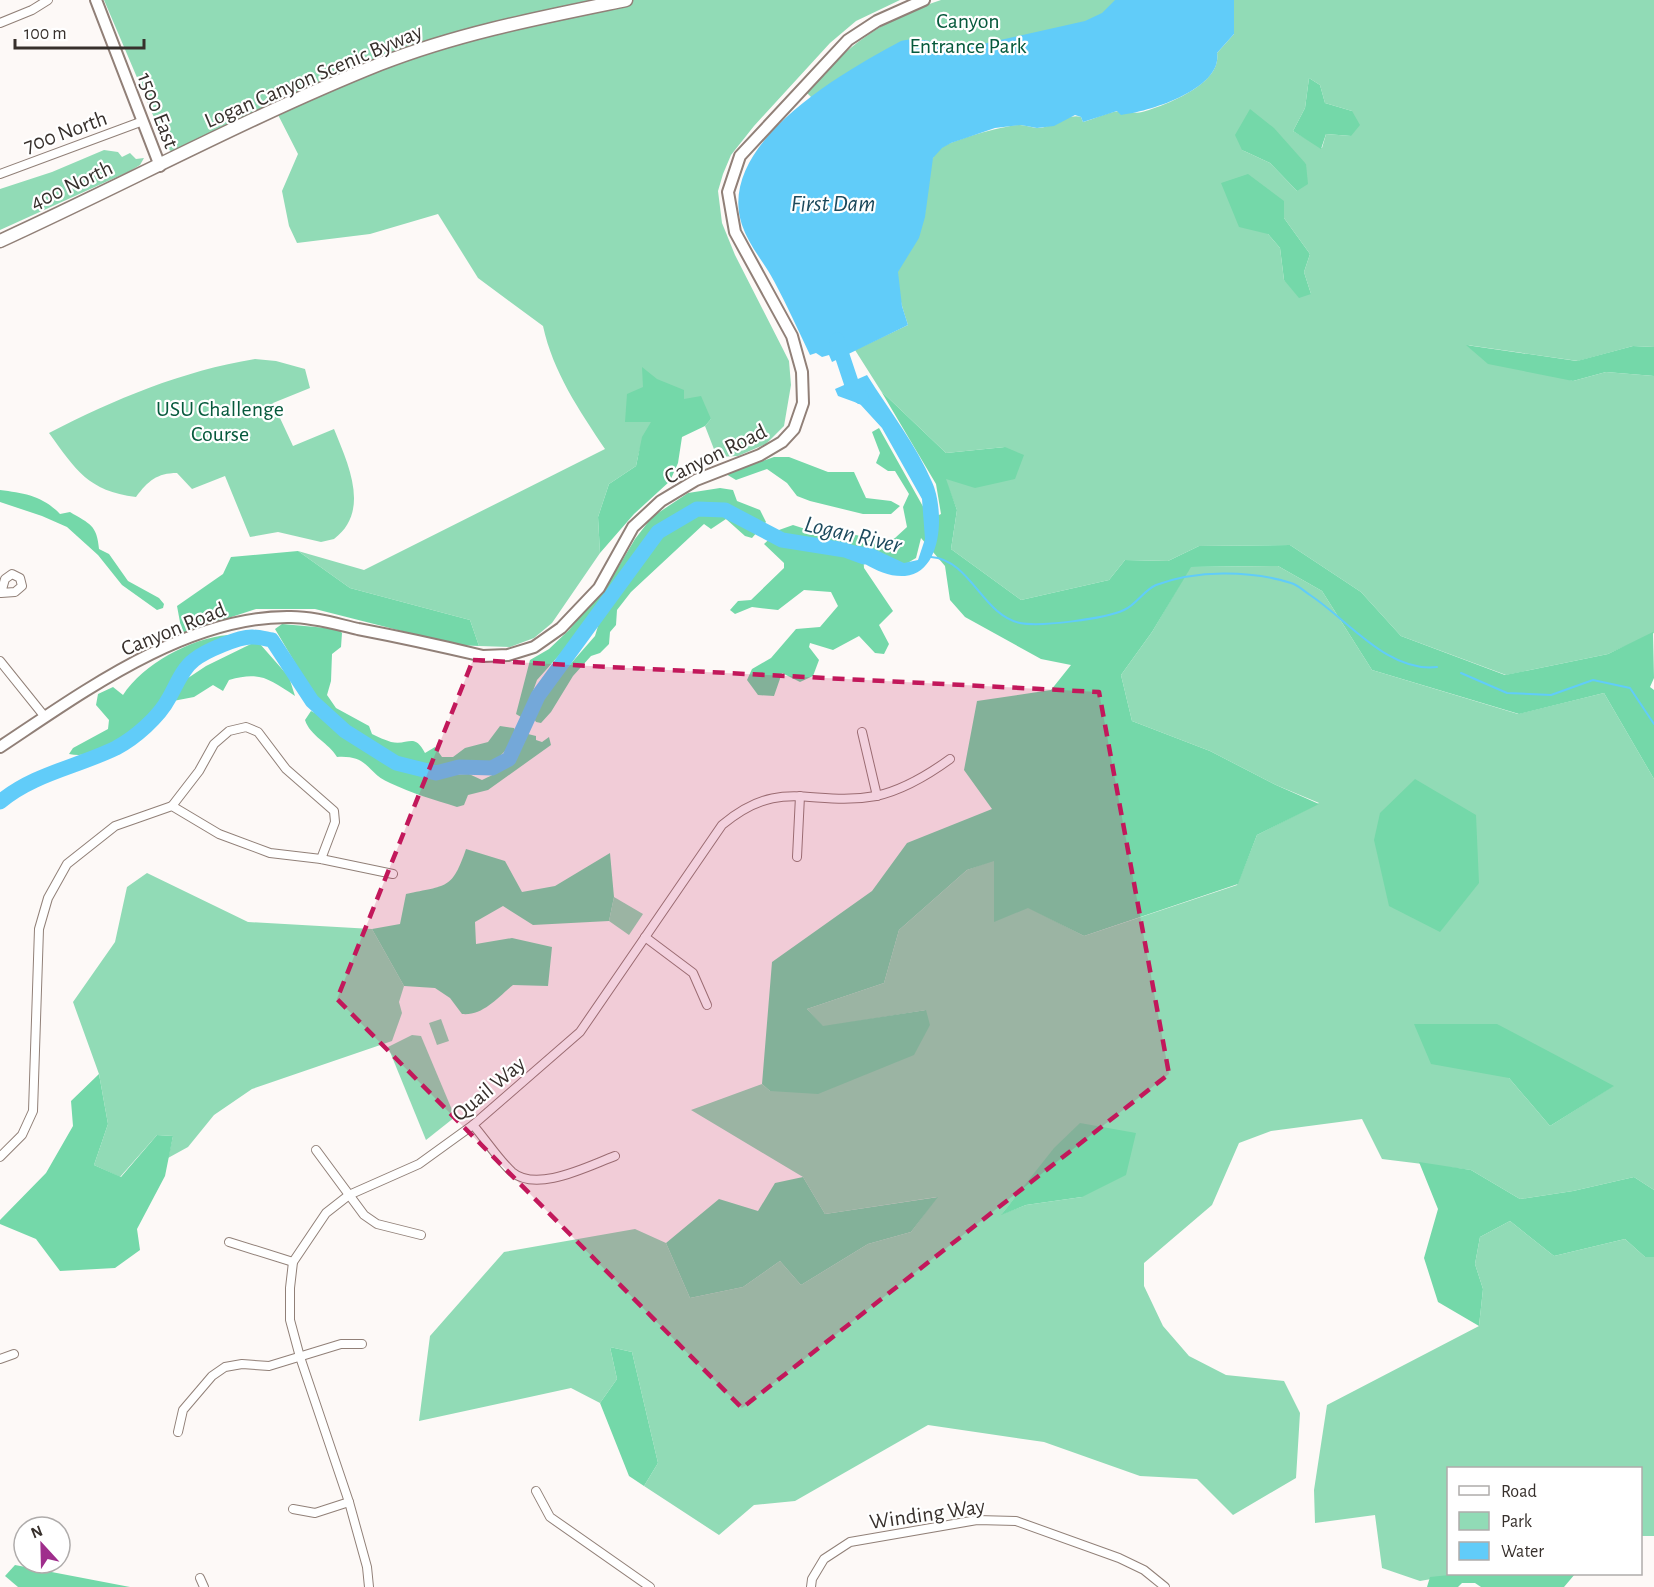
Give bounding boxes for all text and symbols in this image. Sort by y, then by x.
park label: Canyon Entrance Park [909,10,1027,57]
scale bar [15,12,144,50]
street label: Logan Canyon Scenic Byway [201,20,426,132]
text: 100 m [24,25,67,43]
street label: 1500 East [134,69,183,151]
street label: 700 North [21,107,110,157]
street label: 400 North [27,156,116,214]
water label: First Dam [791,192,875,216]
park label: USU Challenge Course [156,398,284,445]
street label: Canyon Road [661,420,770,488]
water label: Logan River [802,512,905,558]
street label: Canyon Road [118,598,229,660]
street label: Quail Way [448,1052,530,1125]
legend [1447,1467,1642,1575]
text: Road [1501,1483,1537,1501]
street label: Winding Way [868,1495,987,1533]
text: Park [1501,1513,1533,1531]
north arrow [12,1515,72,1575]
text: N [29,1523,45,1542]
text: Water [1501,1543,1544,1561]

